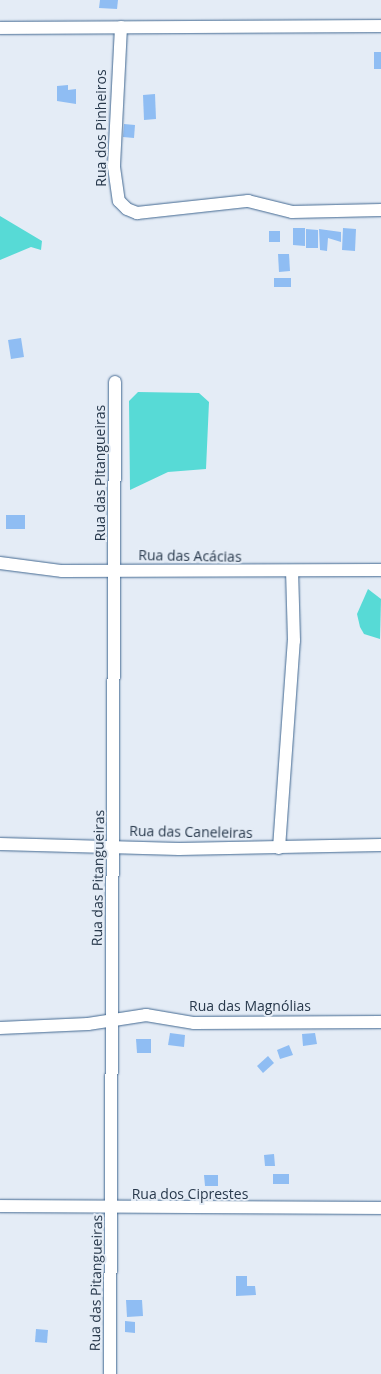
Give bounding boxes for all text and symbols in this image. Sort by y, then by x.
street label: Rua dos Pinheiros [93,69,109,187]
street label: Rua das Pitangueiras [92,405,108,541]
street label: Rua das Acácias [138,547,242,565]
street label: Rua das Pitangueiras [88,810,108,946]
street label: Rua das Caneleiras [129,823,253,841]
street label: Rua das Magnólias [189,998,311,1014]
street label: Rua dos Ciprestes [132,1186,248,1202]
street label: Rua das Pitangueiras [86,1215,106,1351]

